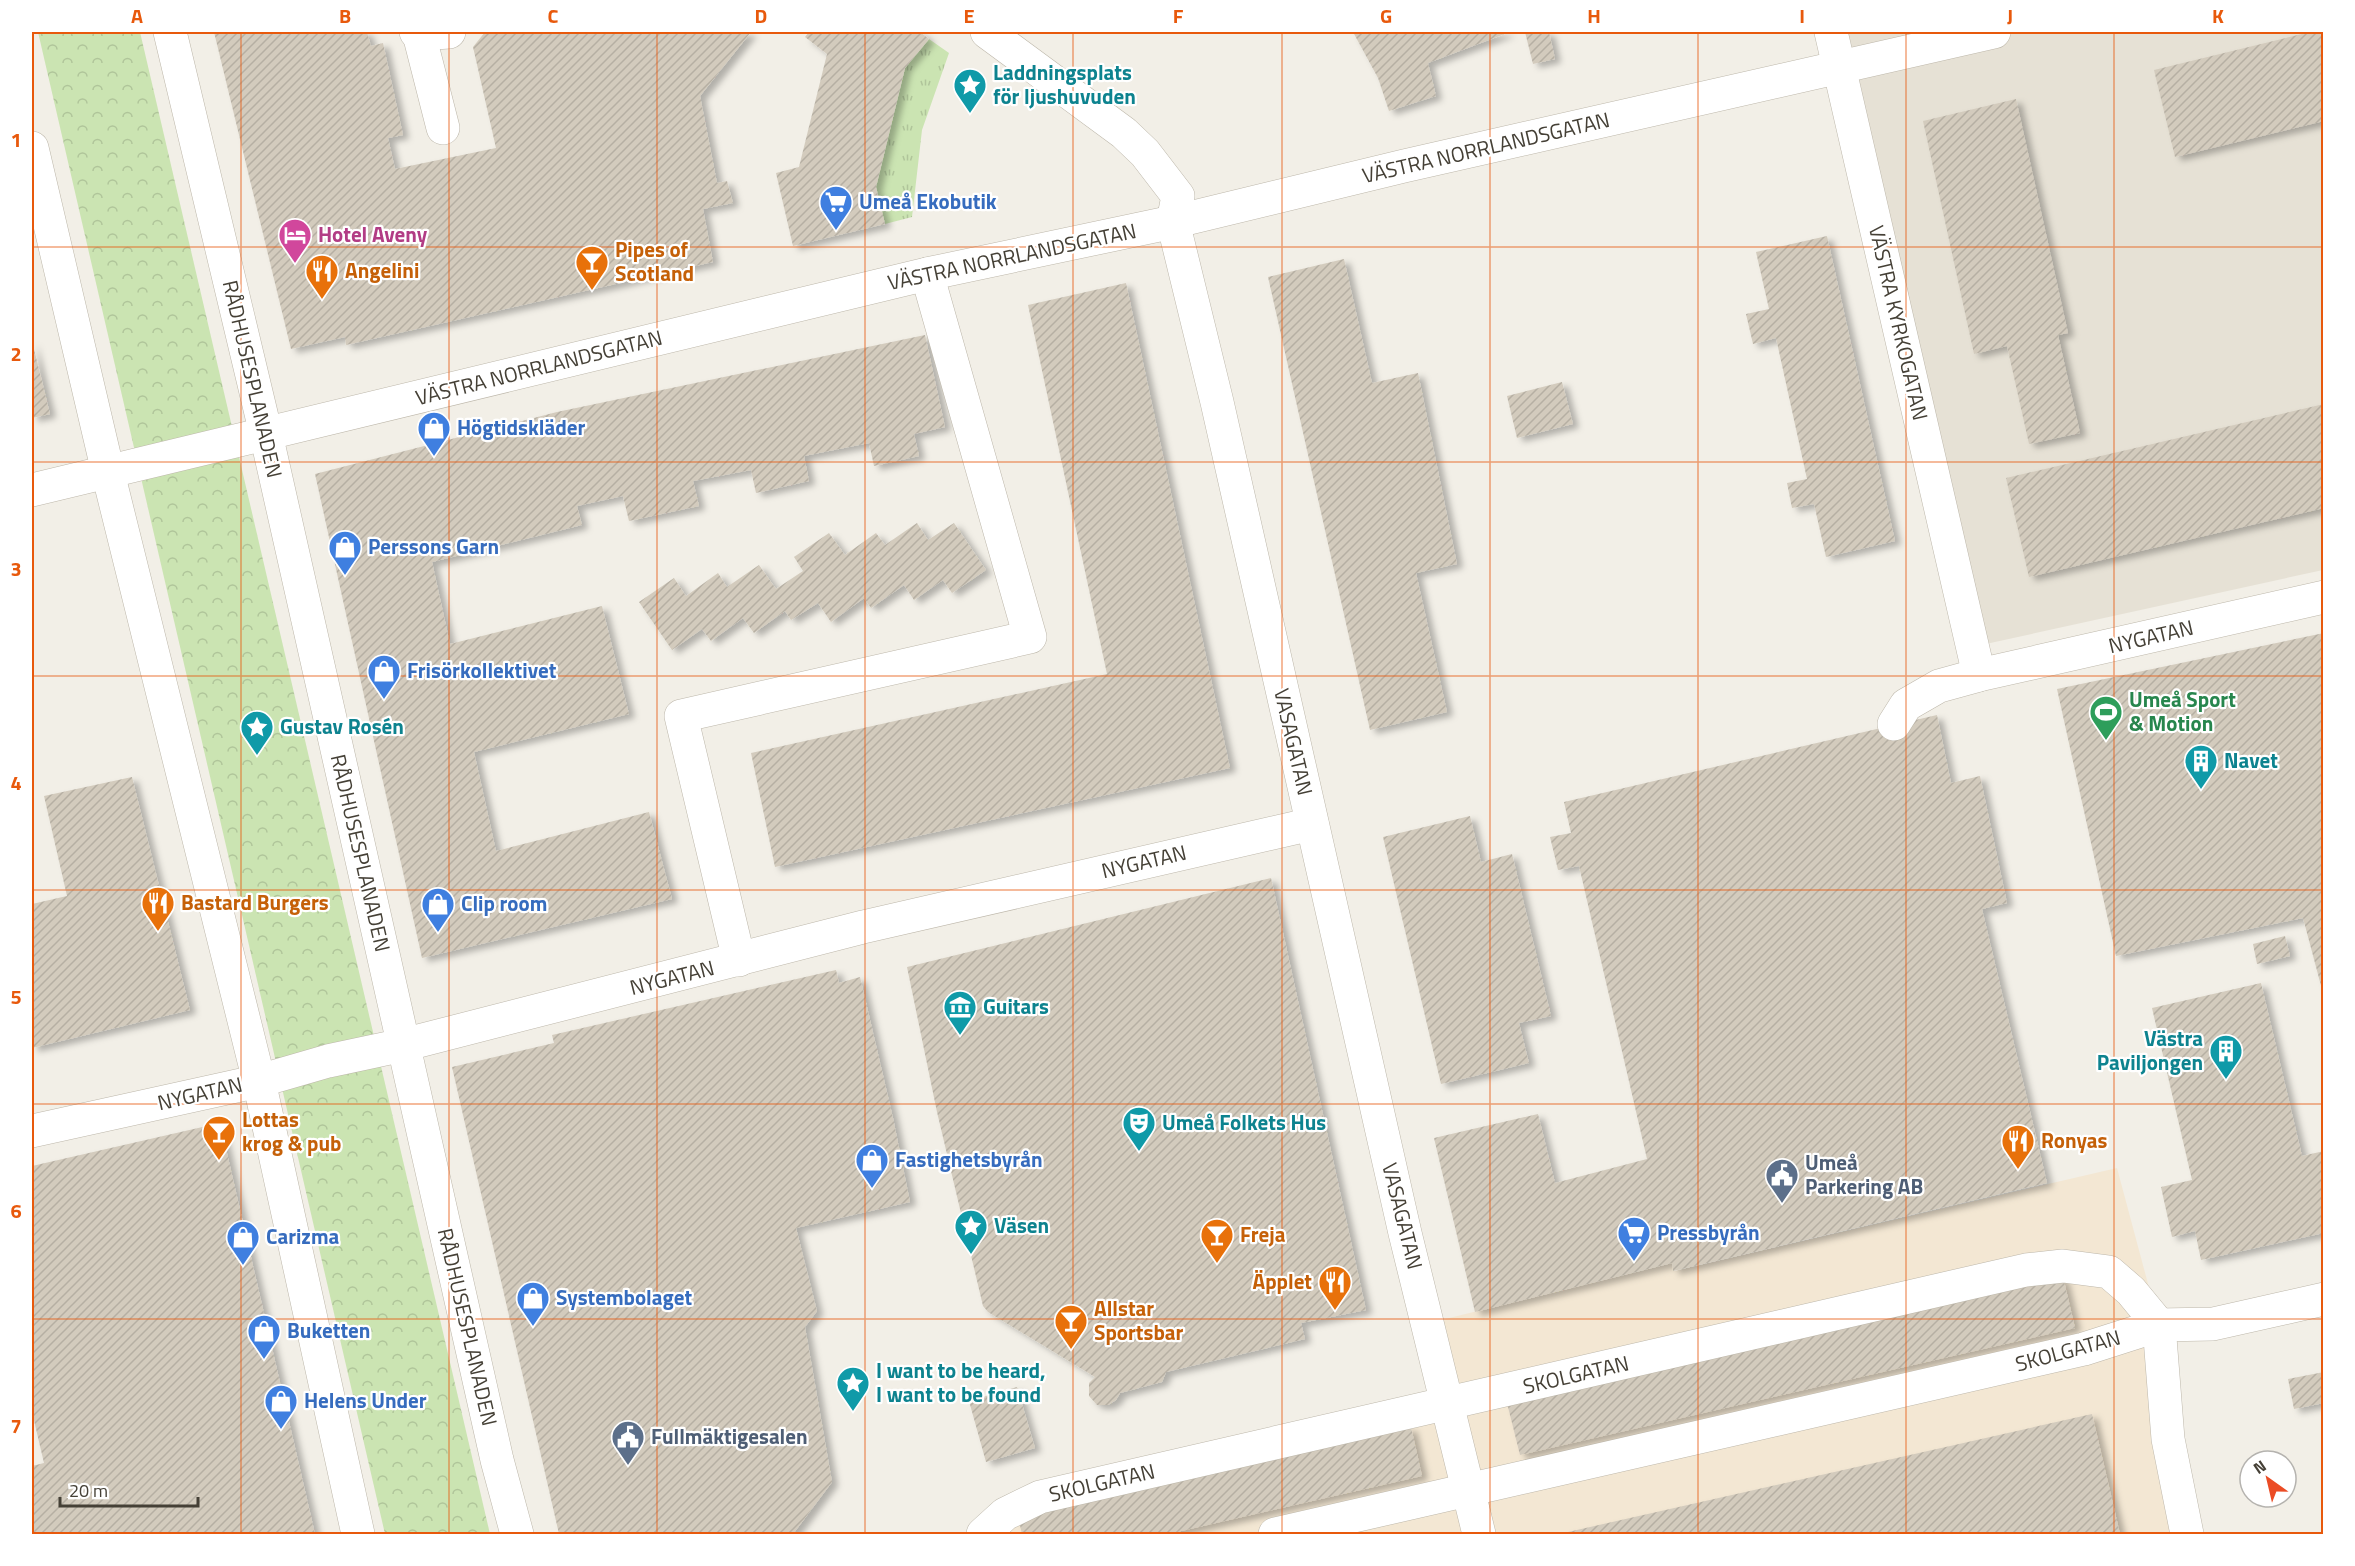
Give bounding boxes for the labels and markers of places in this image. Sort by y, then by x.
place label: Laddningsplats för ljushuvuden [993,56,1136,112]
place icon: Laddningsplats för ljushuvuden [952,67,988,114]
supermarket icon: Umeå Ekobutik [818,184,854,231]
place label: Umeå Ekobutik [859,185,997,217]
hotel icon: Hotel Aveny [277,217,313,264]
place label: Hotel Aveny [318,218,428,250]
place label: Pipes of Scotland [615,233,694,289]
bar icon: Pipes of Scotland [574,244,610,291]
restaurant icon: Angelini [304,253,340,300]
place label: Angelini [345,254,419,286]
shop icon: Högtidskläder [416,410,452,457]
place label: Högtidskläder [457,411,585,443]
shop icon: Perssons Garn [327,529,363,576]
place label: Perssons Garn [368,530,499,562]
shop icon: Frisörkollektivet [366,653,402,700]
place label: Frisörkollektivet [407,654,557,686]
place label: Umeå Sport & Motion [2129,683,2236,739]
sports icon: Umeå Sport & Motion [2088,694,2124,741]
place icon: Gustav Rosén [239,709,275,756]
place label: Gustav Rosén [280,710,404,742]
building icon: Navet [2183,743,2219,790]
place label: Navet [2224,744,2278,776]
restaurant icon: Bastard Burgers [140,885,176,932]
place label: Bastard Burgers [181,886,329,918]
shop icon: Clip room [420,886,456,933]
place label: Clip room [461,887,547,919]
museum icon: Guitars [942,989,978,1036]
place label: Guitars [983,990,1049,1022]
place label: Västra Paviljongen [2097,1022,2203,1078]
building icon: Västra Paviljongen [2208,1033,2244,1080]
place label: Lottas krog & pub [242,1103,341,1159]
theatre icon: Umeå Folkets Hus [1121,1105,1157,1152]
place label: Umeå Folkets Hus [1162,1106,1326,1138]
bar icon: Lottas krog & pub [201,1114,237,1161]
restaurant icon: Ronyas [2000,1123,2036,1170]
place label: Ronyas [2041,1124,2108,1156]
shop icon: Fastighetsbyrån [854,1142,890,1189]
place label: Fastighetsbyrån [895,1143,1043,1175]
place label: Umeå Parkering AB [1805,1146,1923,1202]
public building icon: Umeå Parkering AB [1764,1157,1800,1204]
place icon: Väsen [953,1208,989,1255]
place label: Väsen [994,1209,1049,1241]
supermarket icon: Pressbyrån [1616,1215,1652,1262]
place label: Pressbyrån [1657,1216,1760,1248]
bar icon: Freja [1199,1217,1235,1264]
place label: Freja [1240,1218,1286,1250]
shop icon: Carizma [225,1219,261,1266]
place label: Carizma [266,1220,340,1252]
restaurant icon: Äpplet [1317,1264,1353,1311]
place label: Äpplet [1252,1265,1312,1297]
shop icon: Systembolaget [515,1280,551,1327]
place label: Systembolaget [556,1281,692,1313]
place label: Allstar Sportsbar [1094,1292,1184,1348]
bar icon: Allstar Sportsbar [1053,1303,1089,1350]
shop icon: Buketten [246,1313,282,1360]
place label: Buketten [287,1314,370,1346]
place label: I want to be heard, I want to be found [876,1354,1046,1410]
place icon: I want to be heard, I want to be found [835,1365,871,1412]
shop icon: Helens Under [263,1383,299,1430]
place label: Helens Under [304,1384,427,1416]
public building icon: Fullmäktigesalen [610,1419,646,1466]
place label: Fullmäktigesalen [651,1420,808,1452]

